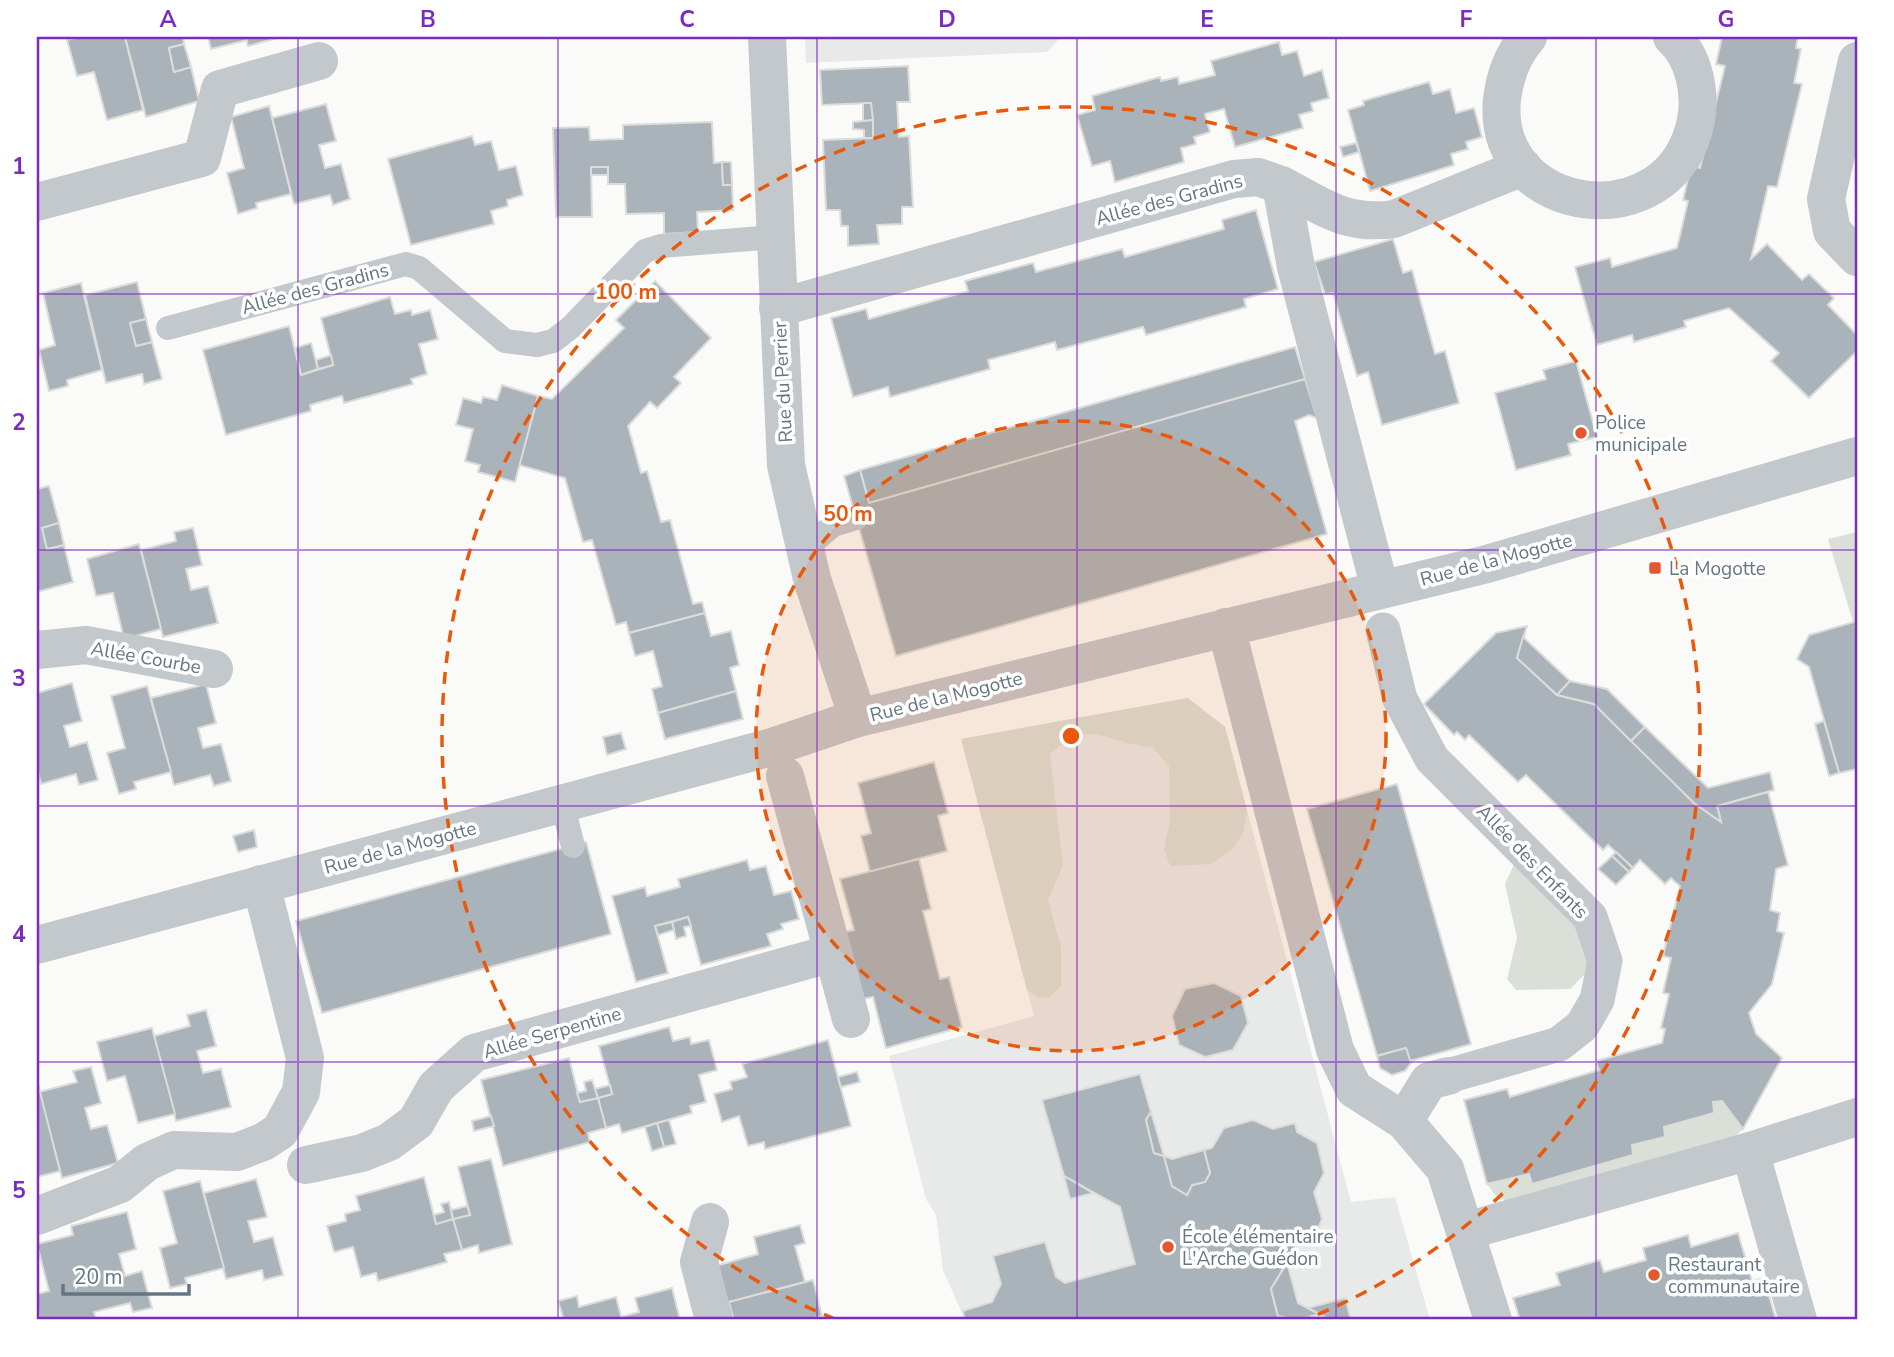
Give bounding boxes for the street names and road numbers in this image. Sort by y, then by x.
street label: Allée des Gradins [1093,168,1246,232]
street label: Allée des Gradins [239,257,392,321]
street label: Rue du Perrier [767,320,799,443]
street label: Rue de la Mogotte [1417,527,1575,593]
street label: Allée Courbe [89,636,203,680]
street label: Rue de la Mogotte [867,665,1025,729]
street label: Allée des Enfants [1471,799,1594,925]
street label: Rue de la Mogotte [321,815,479,881]
street label: Allée Serpentine [480,1001,624,1065]

